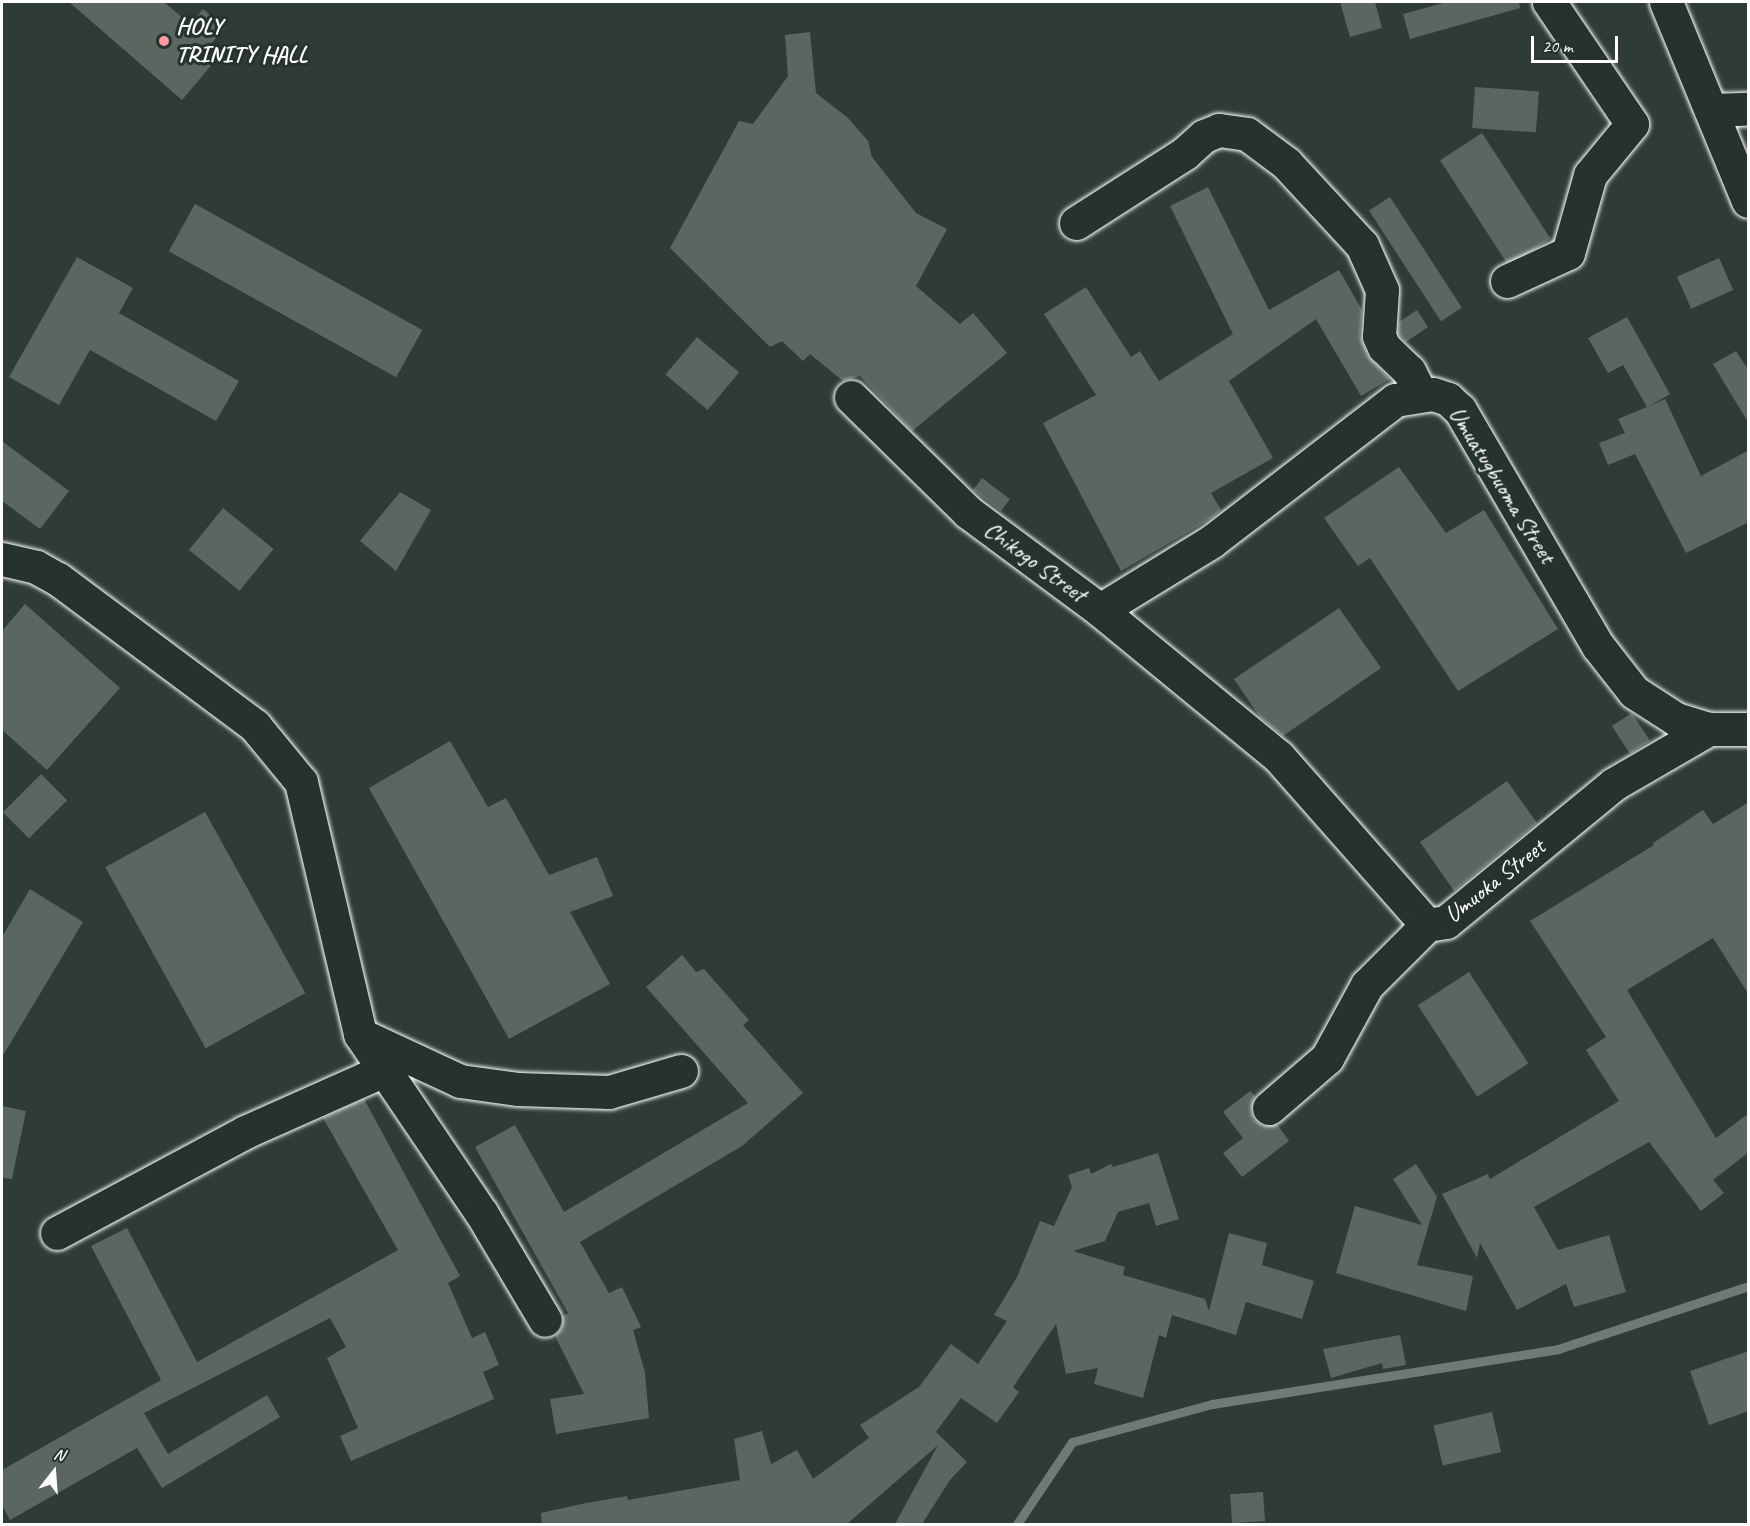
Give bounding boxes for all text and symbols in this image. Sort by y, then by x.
place label: HOLY TRINITY HALL [176,13,306,69]
scale bar [1534,24,1621,62]
marker: HOLY TRINITY HALL [157,34,171,48]
text: 20 m [1542,35,1573,57]
street label: Umuatugbuoma Street [1442,401,1562,569]
street label: Chikogo Street [978,515,1092,609]
street label: Umuoka Street [1439,833,1551,929]
north arrow [24,1442,84,1502]
text: N [52,1444,67,1466]

